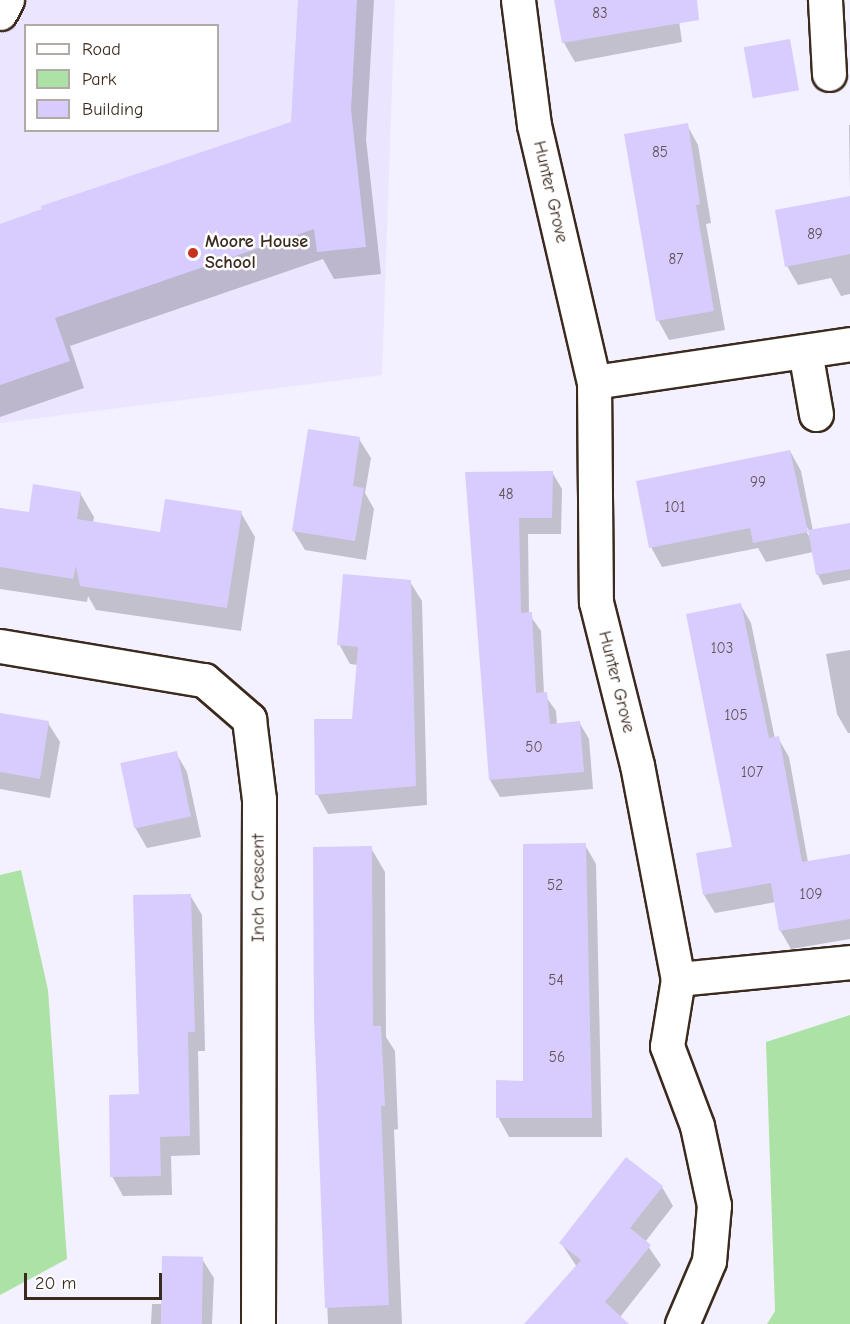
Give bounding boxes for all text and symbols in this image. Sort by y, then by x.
house number: 83 [592,5,608,23]
legend [24,24,219,132]
text: Road [82,39,121,60]
text: Park [82,69,116,90]
text: Building [82,99,144,120]
street label: Hunter Grove [528,139,572,245]
house number: 85 [652,144,668,162]
house number: 89 [807,226,823,244]
place label: Moore House School [205,232,308,274]
marker: Moore House School [186,246,200,260]
house number: 87 [669,251,683,269]
house number: 99 [750,474,766,492]
house number: 48 [499,486,513,504]
house number: 101 [664,499,686,517]
street label: Hunter Grove [593,629,639,735]
house number: 103 [711,640,733,658]
house number: 105 [724,707,748,725]
house number: 50 [525,739,543,757]
house number: 107 [741,764,763,782]
street label: Inch Crescent [248,834,270,942]
house number: 52 [547,877,563,895]
house number: 109 [799,886,823,904]
house number: 54 [548,972,564,990]
house number: 56 [549,1049,565,1067]
scale bar [27,1261,165,1299]
text: 20 m [35,1273,76,1294]

